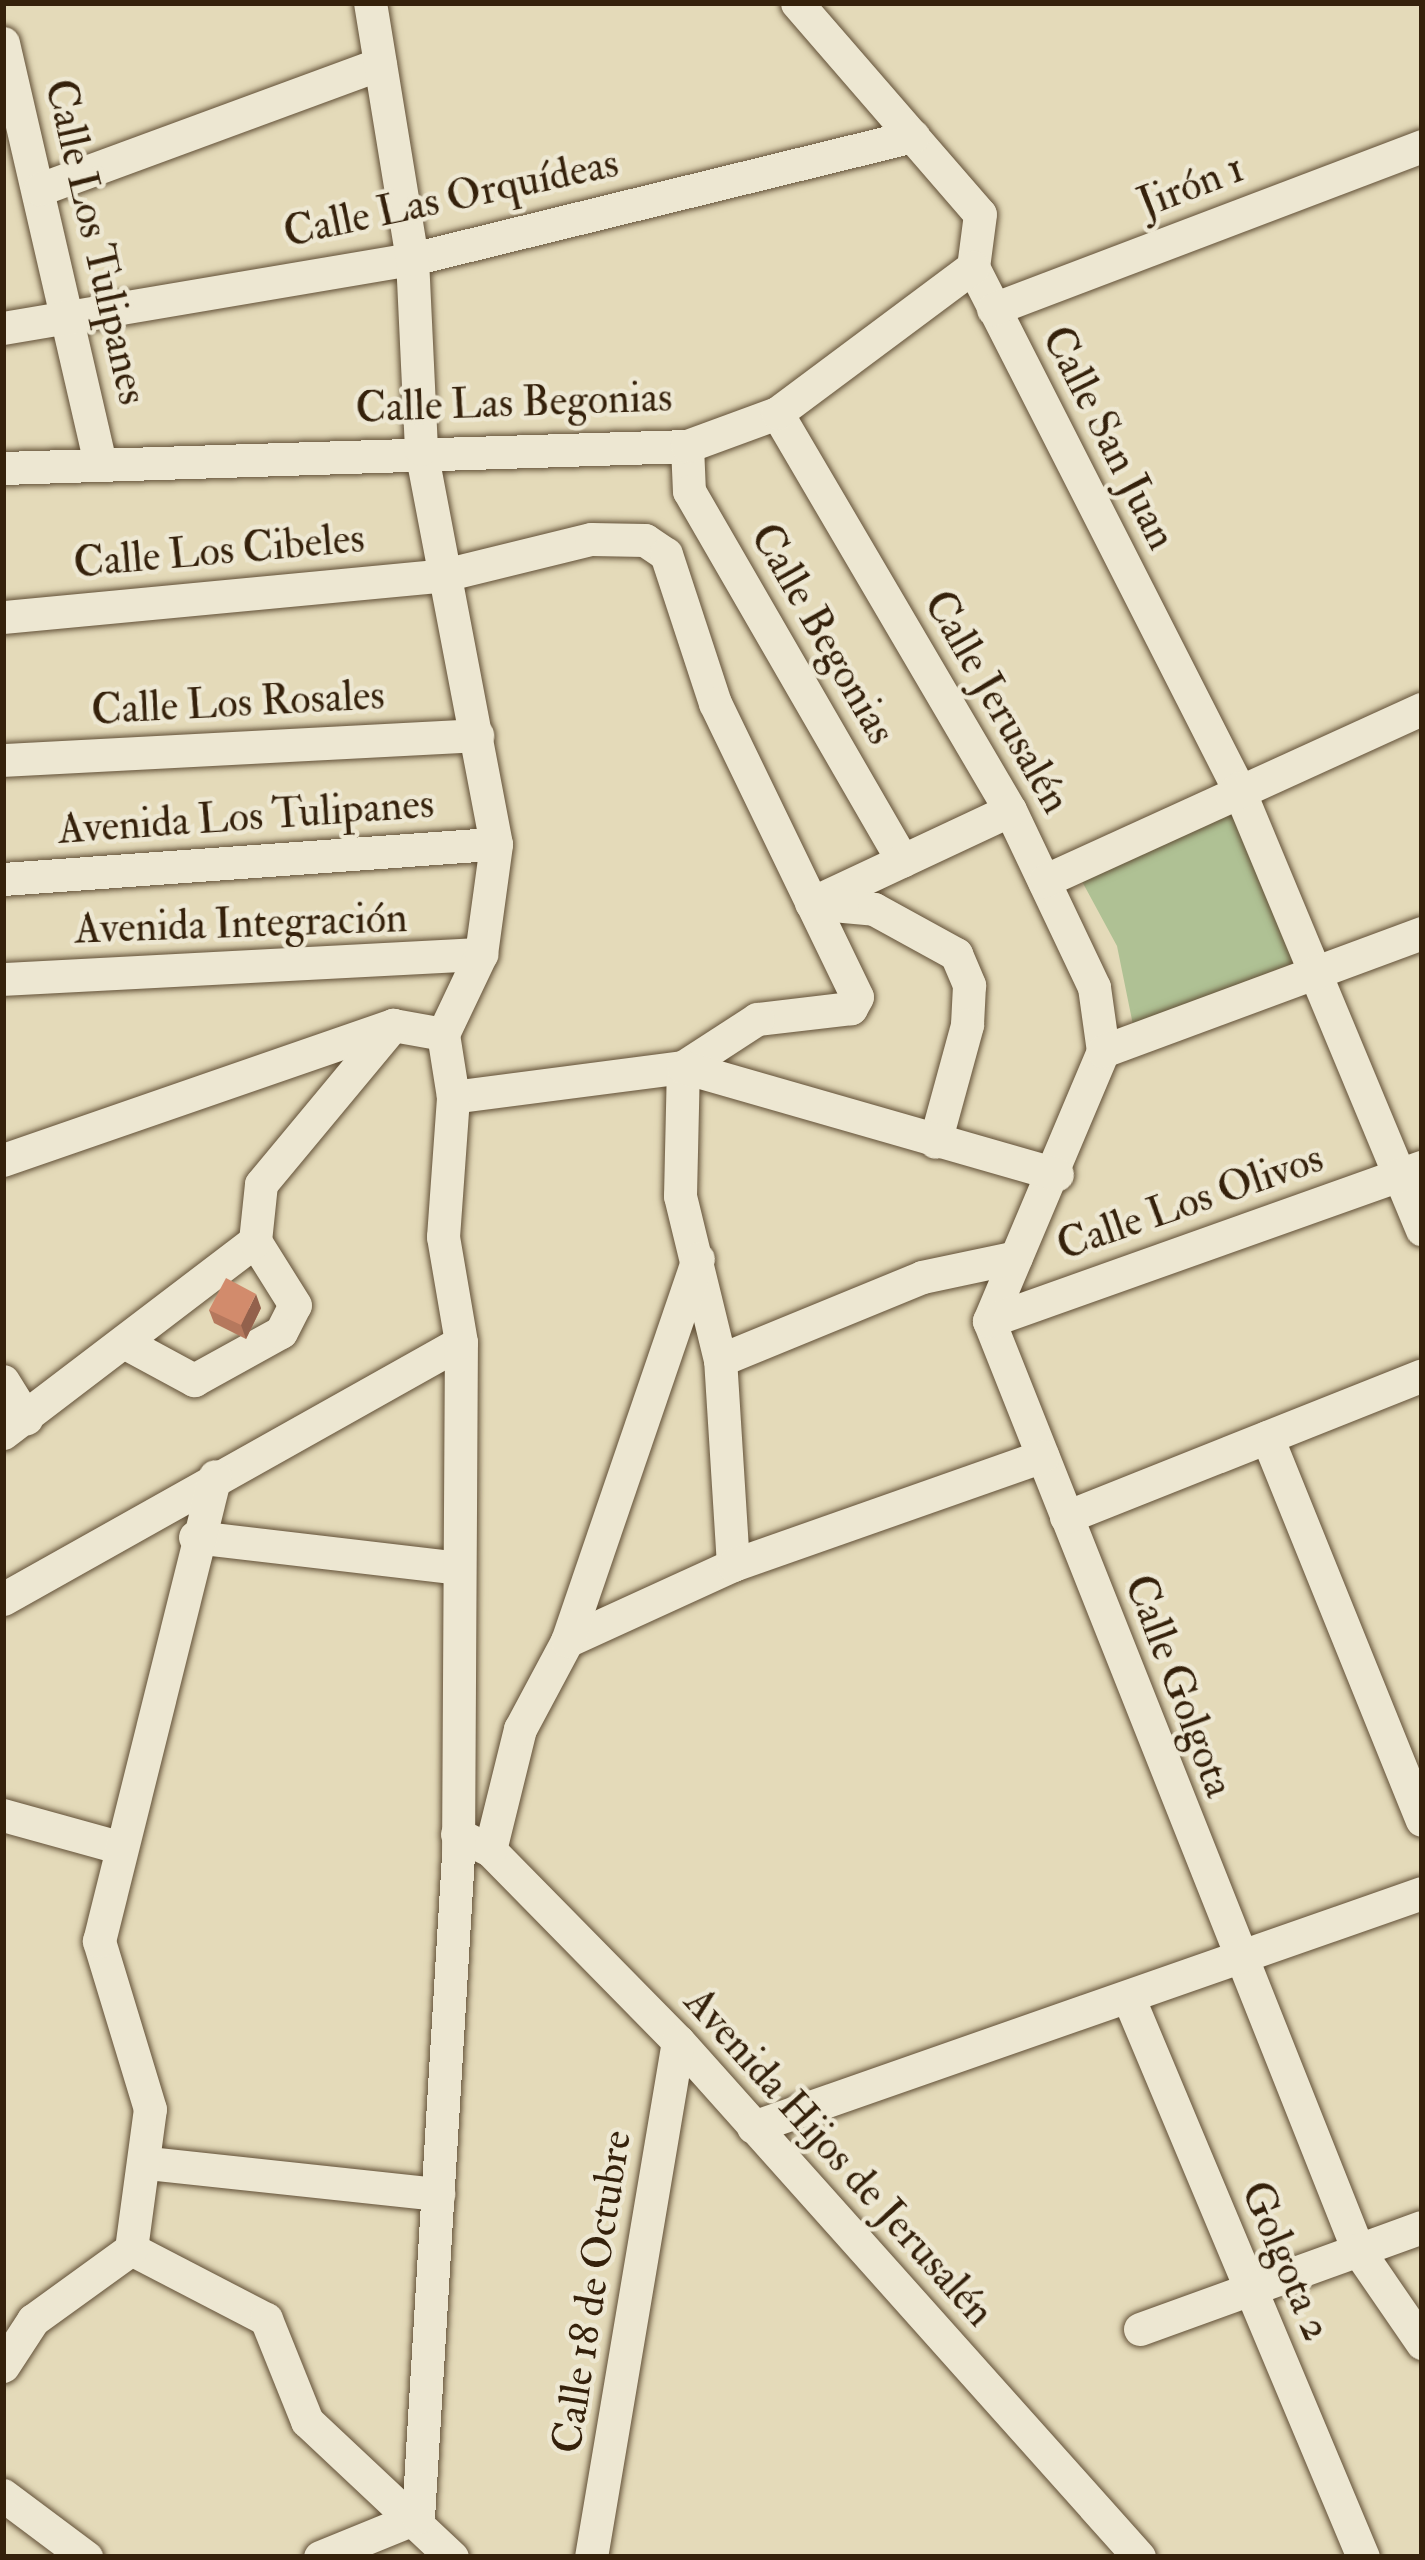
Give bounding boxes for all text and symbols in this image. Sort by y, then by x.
street label: Calle Los Tulipanes [34,75,158,409]
street label: Calle Las Orquídeas [279,138,623,258]
street label: Jirón 1 [1131,143,1251,229]
street label: Calle San Juan [1031,318,1187,558]
street label: Calle Las Begonias [355,372,673,434]
street label: Calle Los Cibeles [71,513,367,589]
street label: Calle Begonias [740,515,906,753]
street label: Calle Jerusalén [913,582,1081,822]
street label: Calle Los Rosales [90,670,386,736]
street label: Avenida Los Tulipanes [56,779,436,855]
street label: Avenida Integración [74,893,408,955]
street label: Calle Los Olivos [1050,1133,1330,1271]
street label: Calle Golgota [1114,1568,1244,1804]
street label: Avenida Hijos de Jerusalén [673,1977,1005,2337]
street label: Calle 18 de Octubre [542,2127,642,2457]
street label: Golgota 2 [1230,2174,1342,2348]

